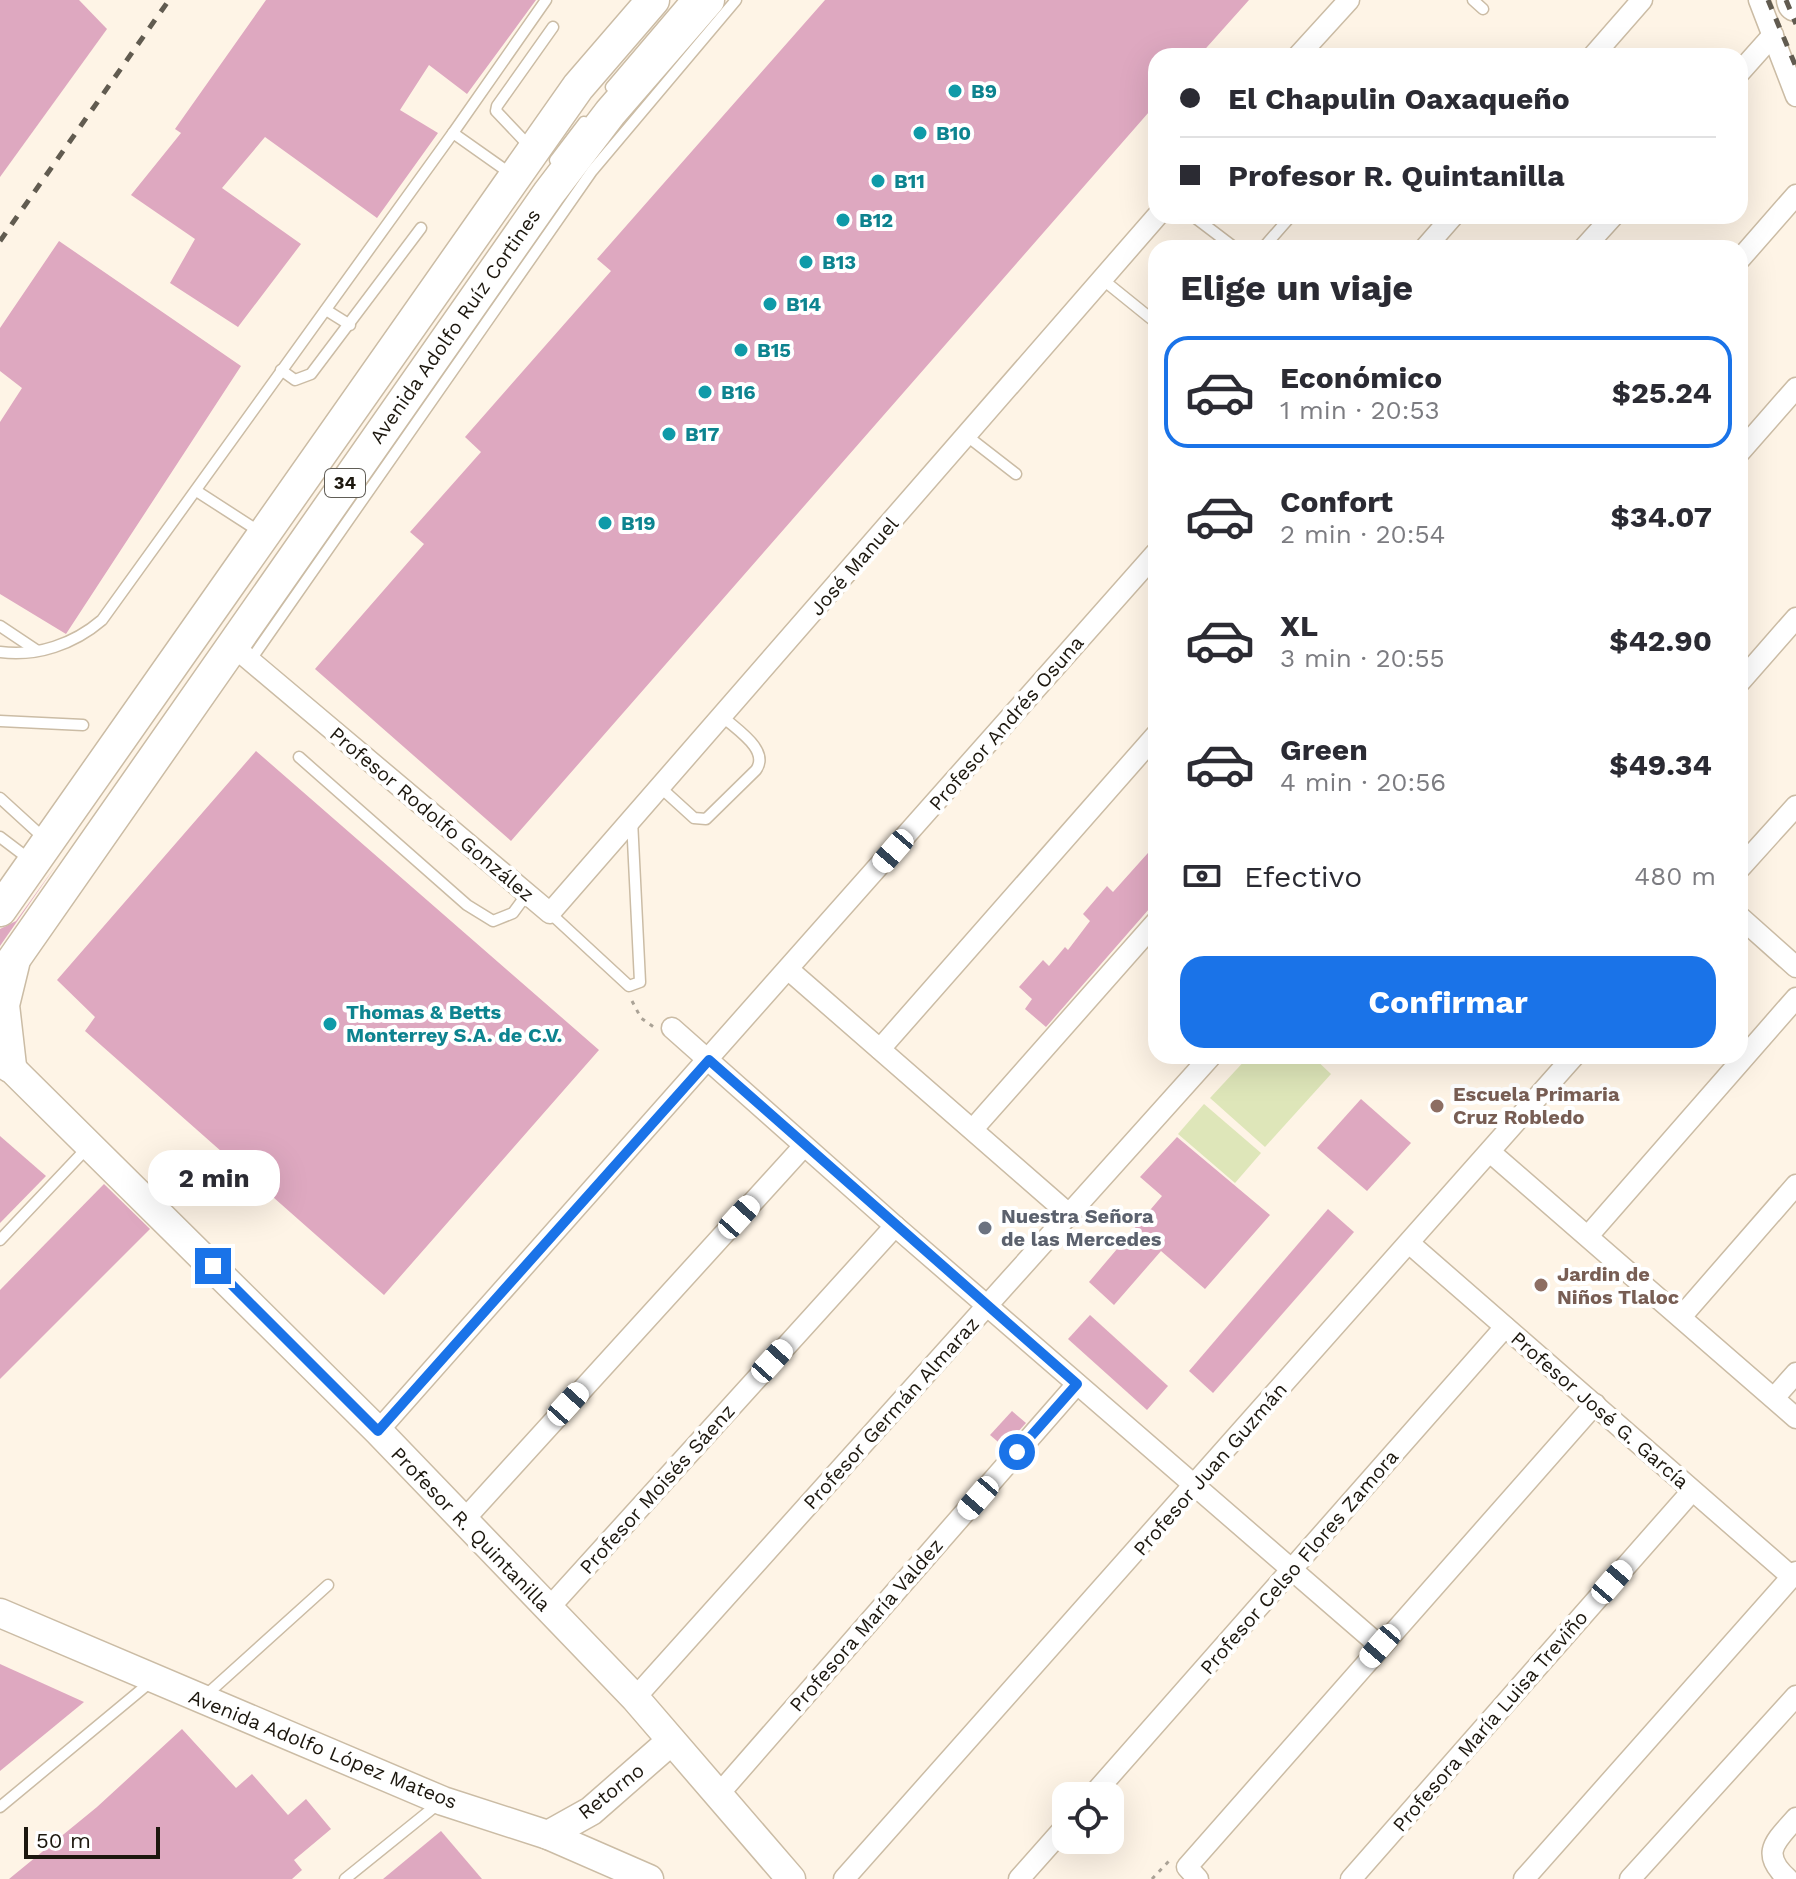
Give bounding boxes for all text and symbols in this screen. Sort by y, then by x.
place label: B9 [971,79,997,103]
text: El Chapulin Oaxaqueño [1228,81,1570,116]
marker: B9 [946,82,964,100]
place label: B10 [936,121,971,145]
marker: B10 [911,124,929,142]
text: Profesor R. Quintanilla [1228,158,1565,193]
place label: B11 [894,169,925,193]
marker: B11 [869,172,887,190]
street label: Avenida Adolfo Ruíz Cortines [364,204,546,448]
place label: B12 [859,208,893,232]
marker: B12 [834,211,852,229]
place label: B13 [822,250,856,274]
marker: B13 [797,253,815,271]
text: Elige un viaje [1180,267,1413,309]
place label: B14 [786,292,821,316]
marker: B14 [761,295,779,313]
place label: B15 [757,338,791,362]
marker: B15 [732,341,750,359]
icon: car [1184,356,1256,428]
text: Económico [1280,360,1442,395]
text: $25.24 [1612,375,1712,410]
place label: B16 [721,380,756,404]
marker: B16 [696,383,714,401]
text: 1 min · 20:53 [1280,395,1440,425]
place label: B17 [685,422,719,446]
marker: B17 [660,425,678,443]
road number: 34 [325,469,365,497]
icon: car [1184,480,1256,552]
text: Confort [1280,484,1393,519]
text: $34.07 [1611,499,1712,534]
place label: B19 [621,511,656,535]
street label: José Manuel [805,512,903,620]
marker: B19 [596,514,614,532]
text: 2 min · 20:54 [1280,519,1445,549]
icon: car [1184,604,1256,676]
text: XL [1280,608,1318,643]
text: $42.90 [1609,623,1712,658]
street label: Profesor Andrés Osuna [924,631,1088,815]
text: 3 min · 20:55 [1280,643,1445,673]
street label: Profesor Rodolfo González [325,721,539,907]
icon: car [1184,728,1256,800]
text: Green [1280,732,1368,767]
text: $49.34 [1609,747,1712,782]
text: 4 min · 20:56 [1280,767,1446,797]
car [868,825,918,877]
icon: cash [1180,854,1224,898]
text: Efectivo [1244,859,1362,894]
text: 480 m [1634,861,1716,891]
button: Confirmar [1180,956,1716,1048]
place label: Thomas & Betts Monterrey S.A. de C.V. [346,1000,562,1047]
marker: Thomas & Betts Monterrey S.A. de C.V. [321,1015,339,1033]
place label: Escuela Primaria Cruz Robledo [1453,1082,1620,1129]
marker: Escuela Primaria Cruz Robledo [1428,1097,1446,1115]
callout: 2 min [147,1150,279,1206]
text: 2 min [178,1163,250,1193]
car [714,1191,764,1243]
place label: Nuestra Señora de las Mercedes [1001,1204,1162,1251]
marker: Nuestra Señora de las Mercedes [976,1219,994,1237]
route end [195,1248,231,1284]
place label: Jardin de Niños Tlaloc [1557,1262,1679,1309]
marker: Jardin de Niños Tlaloc [1532,1276,1550,1294]
street label: Profesor Germán Almaraz [798,1312,984,1514]
street label: Profesor José G. García [1506,1326,1694,1494]
car [747,1335,797,1387]
street label: Profesor Juan Guzmán [1128,1377,1292,1561]
car [543,1378,593,1430]
street label: Profesor Moisés Sáenz [574,1399,740,1579]
route start [999,1434,1035,1470]
street label: Profesor R. Quintanilla [386,1442,556,1616]
street label: Profesor Celso Flores Zamora [1195,1445,1403,1679]
car [953,1472,1003,1524]
street label: Profesora María Valdez [784,1533,948,1717]
car [1587,1556,1637,1608]
street label: Profesora María Luisa Treviño [1387,1605,1593,1837]
car [1355,1620,1405,1672]
street label: Avenida Adolfo López Mateos [185,1684,461,1814]
street label: Retorno [573,1758,649,1824]
map controls [1052,1782,1124,1854]
button: locate [1052,1782,1124,1854]
scale bar [24,1823,160,1859]
text: 50 m [36,1828,91,1853]

